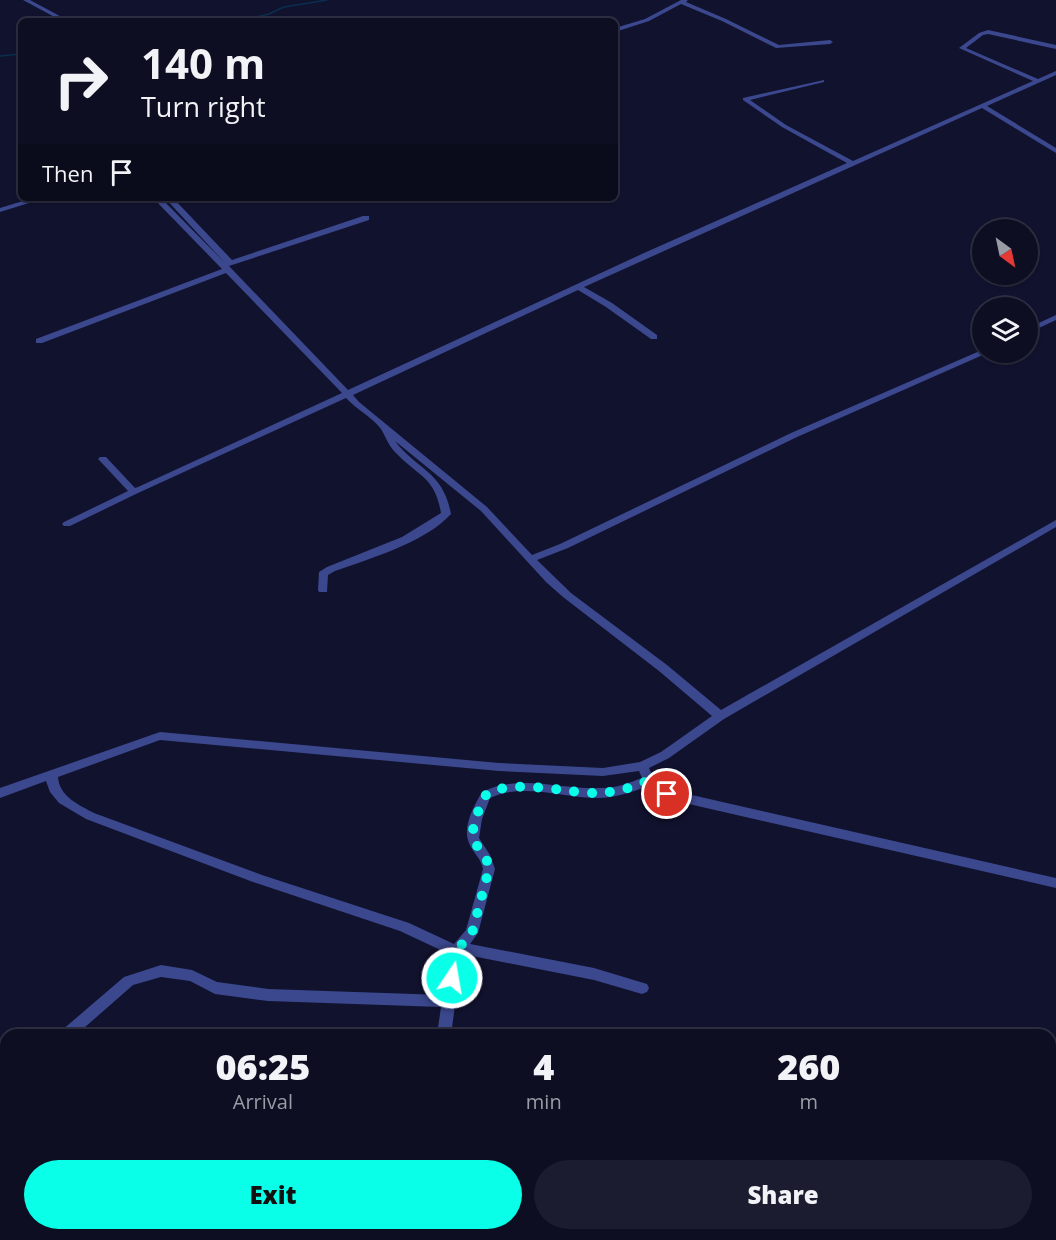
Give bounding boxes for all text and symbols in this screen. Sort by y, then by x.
text: 140 m [141,34,265,91]
icon: right [42,42,120,120]
text: Turn right [141,88,266,125]
icon: arrive [105,156,138,189]
text: Then [42,158,93,188]
north arrow [972,219,1038,285]
map controls [972,219,1038,363]
button: layers [972,297,1038,363]
pin [641,768,692,819]
icon: arrive [650,777,683,810]
position arrow [420,946,484,1010]
text: 06:25 [216,1042,310,1091]
text: 4 [533,1042,554,1091]
text: 260 [777,1042,840,1091]
text: Arrival [233,1088,293,1115]
text: min [526,1088,562,1115]
text: m [800,1088,818,1115]
button: Exit [24,1160,522,1229]
button: Share [534,1160,1032,1229]

